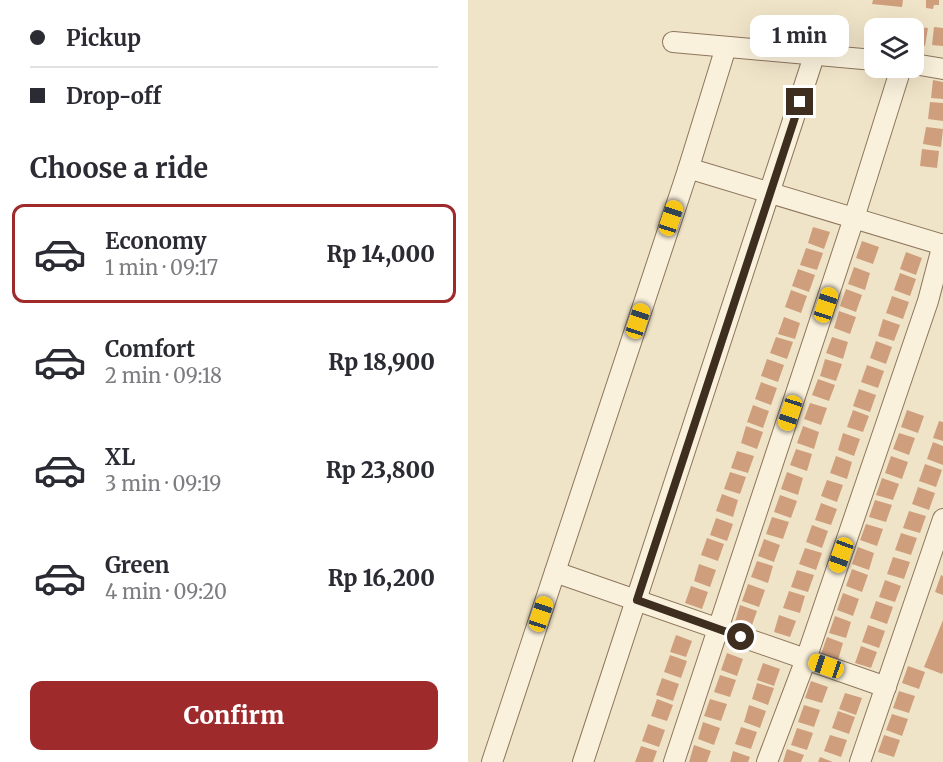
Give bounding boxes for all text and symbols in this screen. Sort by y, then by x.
callout: 1 min [750,15,850,57]
map controls [864,18,924,78]
button: layers [864,18,924,78]
text: 1 min [772,23,827,48]
text: Pickup [66,24,141,52]
text: Drop-off [66,82,161,110]
route end [786,88,813,115]
text: Choose a ride [30,151,208,185]
car [657,198,685,238]
icon: car [33,227,87,281]
text: Economy [105,227,206,255]
text: Rp 14,000 [326,240,435,268]
text: 1 min · 09:17 [105,255,218,280]
car [812,285,840,325]
car [624,301,652,341]
icon: car [33,335,87,389]
text: Comfort [105,335,195,363]
text: Rp 18,900 [328,348,435,376]
text: 2 min · 09:18 [105,363,222,388]
car [776,393,804,433]
icon: car [33,443,87,497]
text: XL [105,443,135,471]
text: Rp 23,800 [326,456,435,484]
text: 3 min · 09:19 [105,471,221,496]
car [826,535,856,575]
icon: car [33,551,87,605]
text: Green [105,551,169,579]
text: Rp 16,200 [328,564,435,592]
text: 4 min · 09:20 [105,579,227,604]
car [527,594,555,634]
route start [727,623,754,650]
car [806,652,846,680]
button: Confirm [30,681,438,750]

